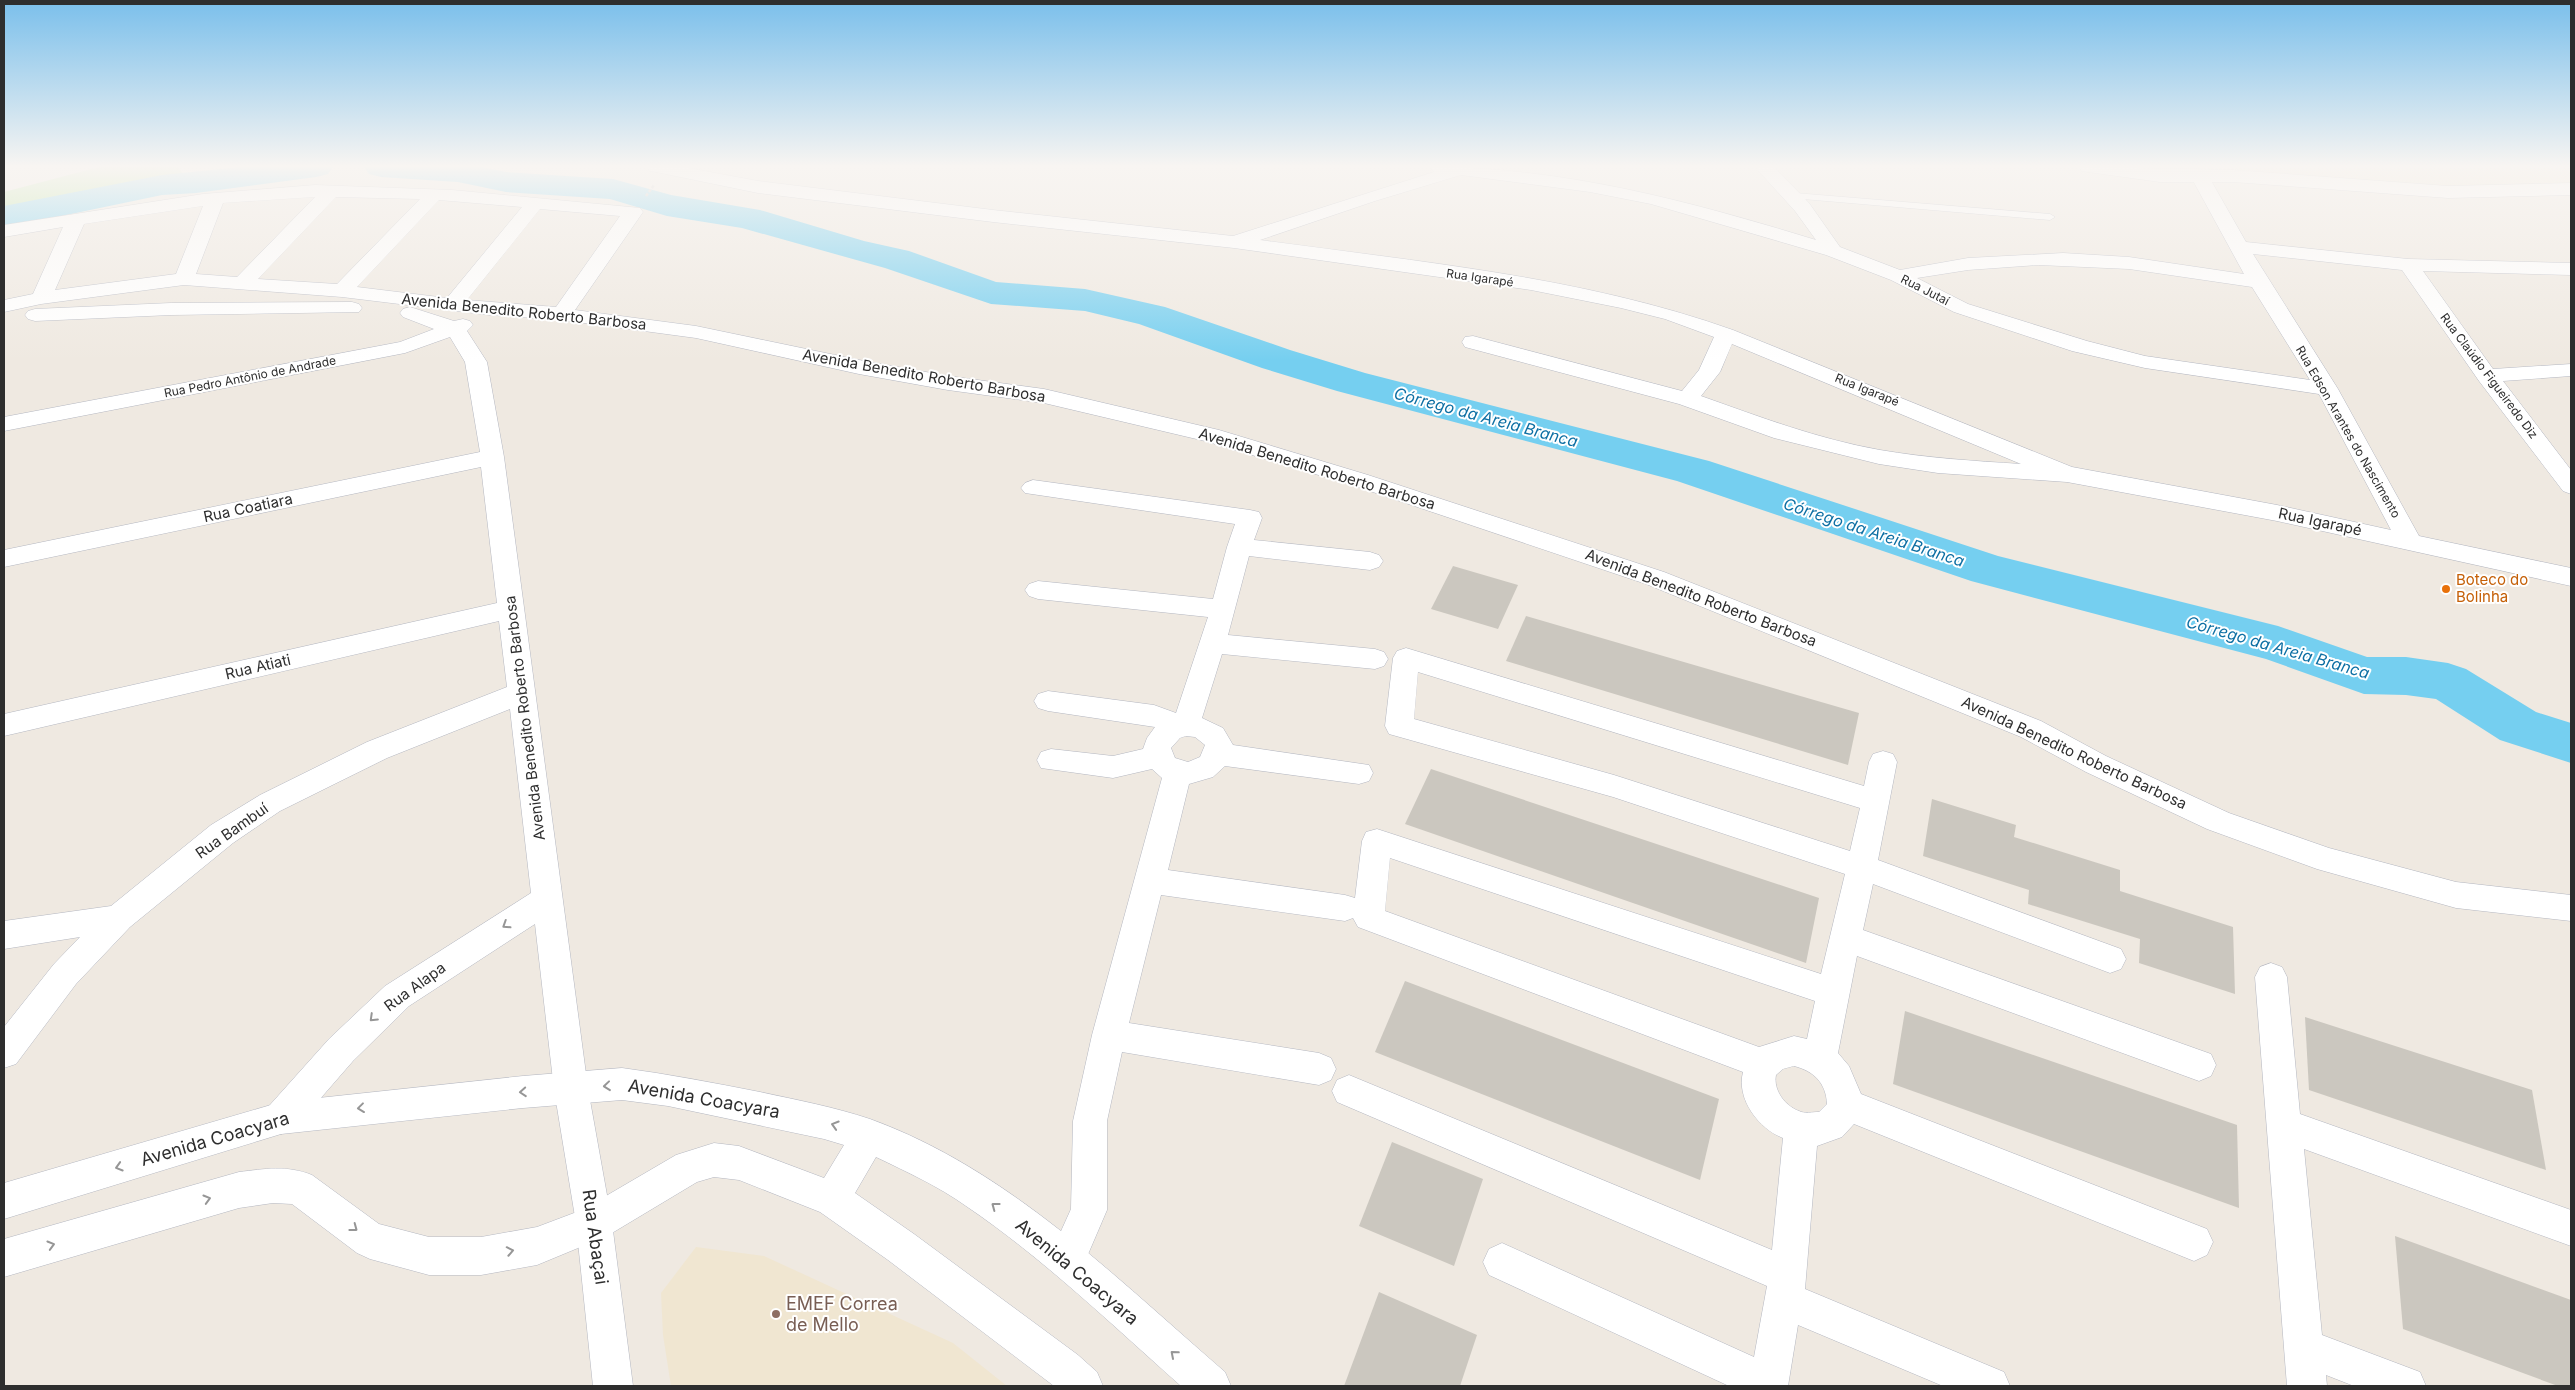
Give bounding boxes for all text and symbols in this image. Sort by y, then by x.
street label: Rua Igarapé [1445,265,1515,290]
street label: Rua Jutaí [1898,271,1952,308]
street label: Avenida Benedito Roberto Barbosa [401,289,648,334]
street label: Rua Claúdio Figueiredo Diz [2437,310,2541,441]
street label: Rua Edson Arantes do Nascimento [2293,343,2404,520]
street label: Avenida Benedito Roberto Barbosa [801,345,1047,406]
street label: Rua Pedro Antônio de Andrade [163,352,337,401]
street label: Rua Igarapé [1833,370,1901,409]
water label: Córrego da Areia Branca [1392,383,1580,451]
street label: Avenida Benedito Roberto Barbosa [1197,423,1438,514]
street label: Rua Coatiara [202,489,294,526]
water label: Córrego da Areia Branca [1781,493,1967,571]
street label: Rua Igarapé [2277,503,2364,540]
street label: Avenida Benedito Roberto Barbosa [1583,545,1820,651]
place label: Boteco do Bolinha [2456,570,2528,606]
marker: Boteco do Bolinha [2440,583,2452,595]
street label: Avenida Benedito Roberto Barbosa [500,595,549,841]
water label: Córrego da Areia Branca [2184,611,2372,683]
street label: Rua Atiati [223,650,293,683]
street label: Avenida Benedito Roberto Barbosa [1959,692,2190,813]
street label: Rua Bambuí [192,798,272,863]
one-way arrow [503,919,512,929]
street label: Rua Alapa [380,958,449,1015]
one-way arrow [370,1012,379,1021]
street label: Avenida Coacyara [627,1075,782,1122]
one-way arrow [603,1080,611,1091]
one-way arrow [518,1086,526,1097]
one-way arrow [357,1102,365,1113]
street label: Avenida Coacyara [138,1107,292,1170]
one-way arrow [832,1121,840,1131]
one-way arrow [115,1162,123,1172]
street label: Rua Abaçai [578,1188,613,1286]
one-way arrow [202,1195,210,1205]
one-way arrow [991,1203,1001,1212]
street label: Avenida Coacyara [1012,1214,1143,1329]
one-way arrow [348,1222,358,1231]
one-way arrow [46,1240,54,1250]
one-way arrow [505,1246,514,1257]
place label: EMEF Correa de Mello [786,1293,898,1335]
marker: EMEF Correa de Mello [770,1308,782,1320]
one-way arrow [1171,1351,1180,1360]

